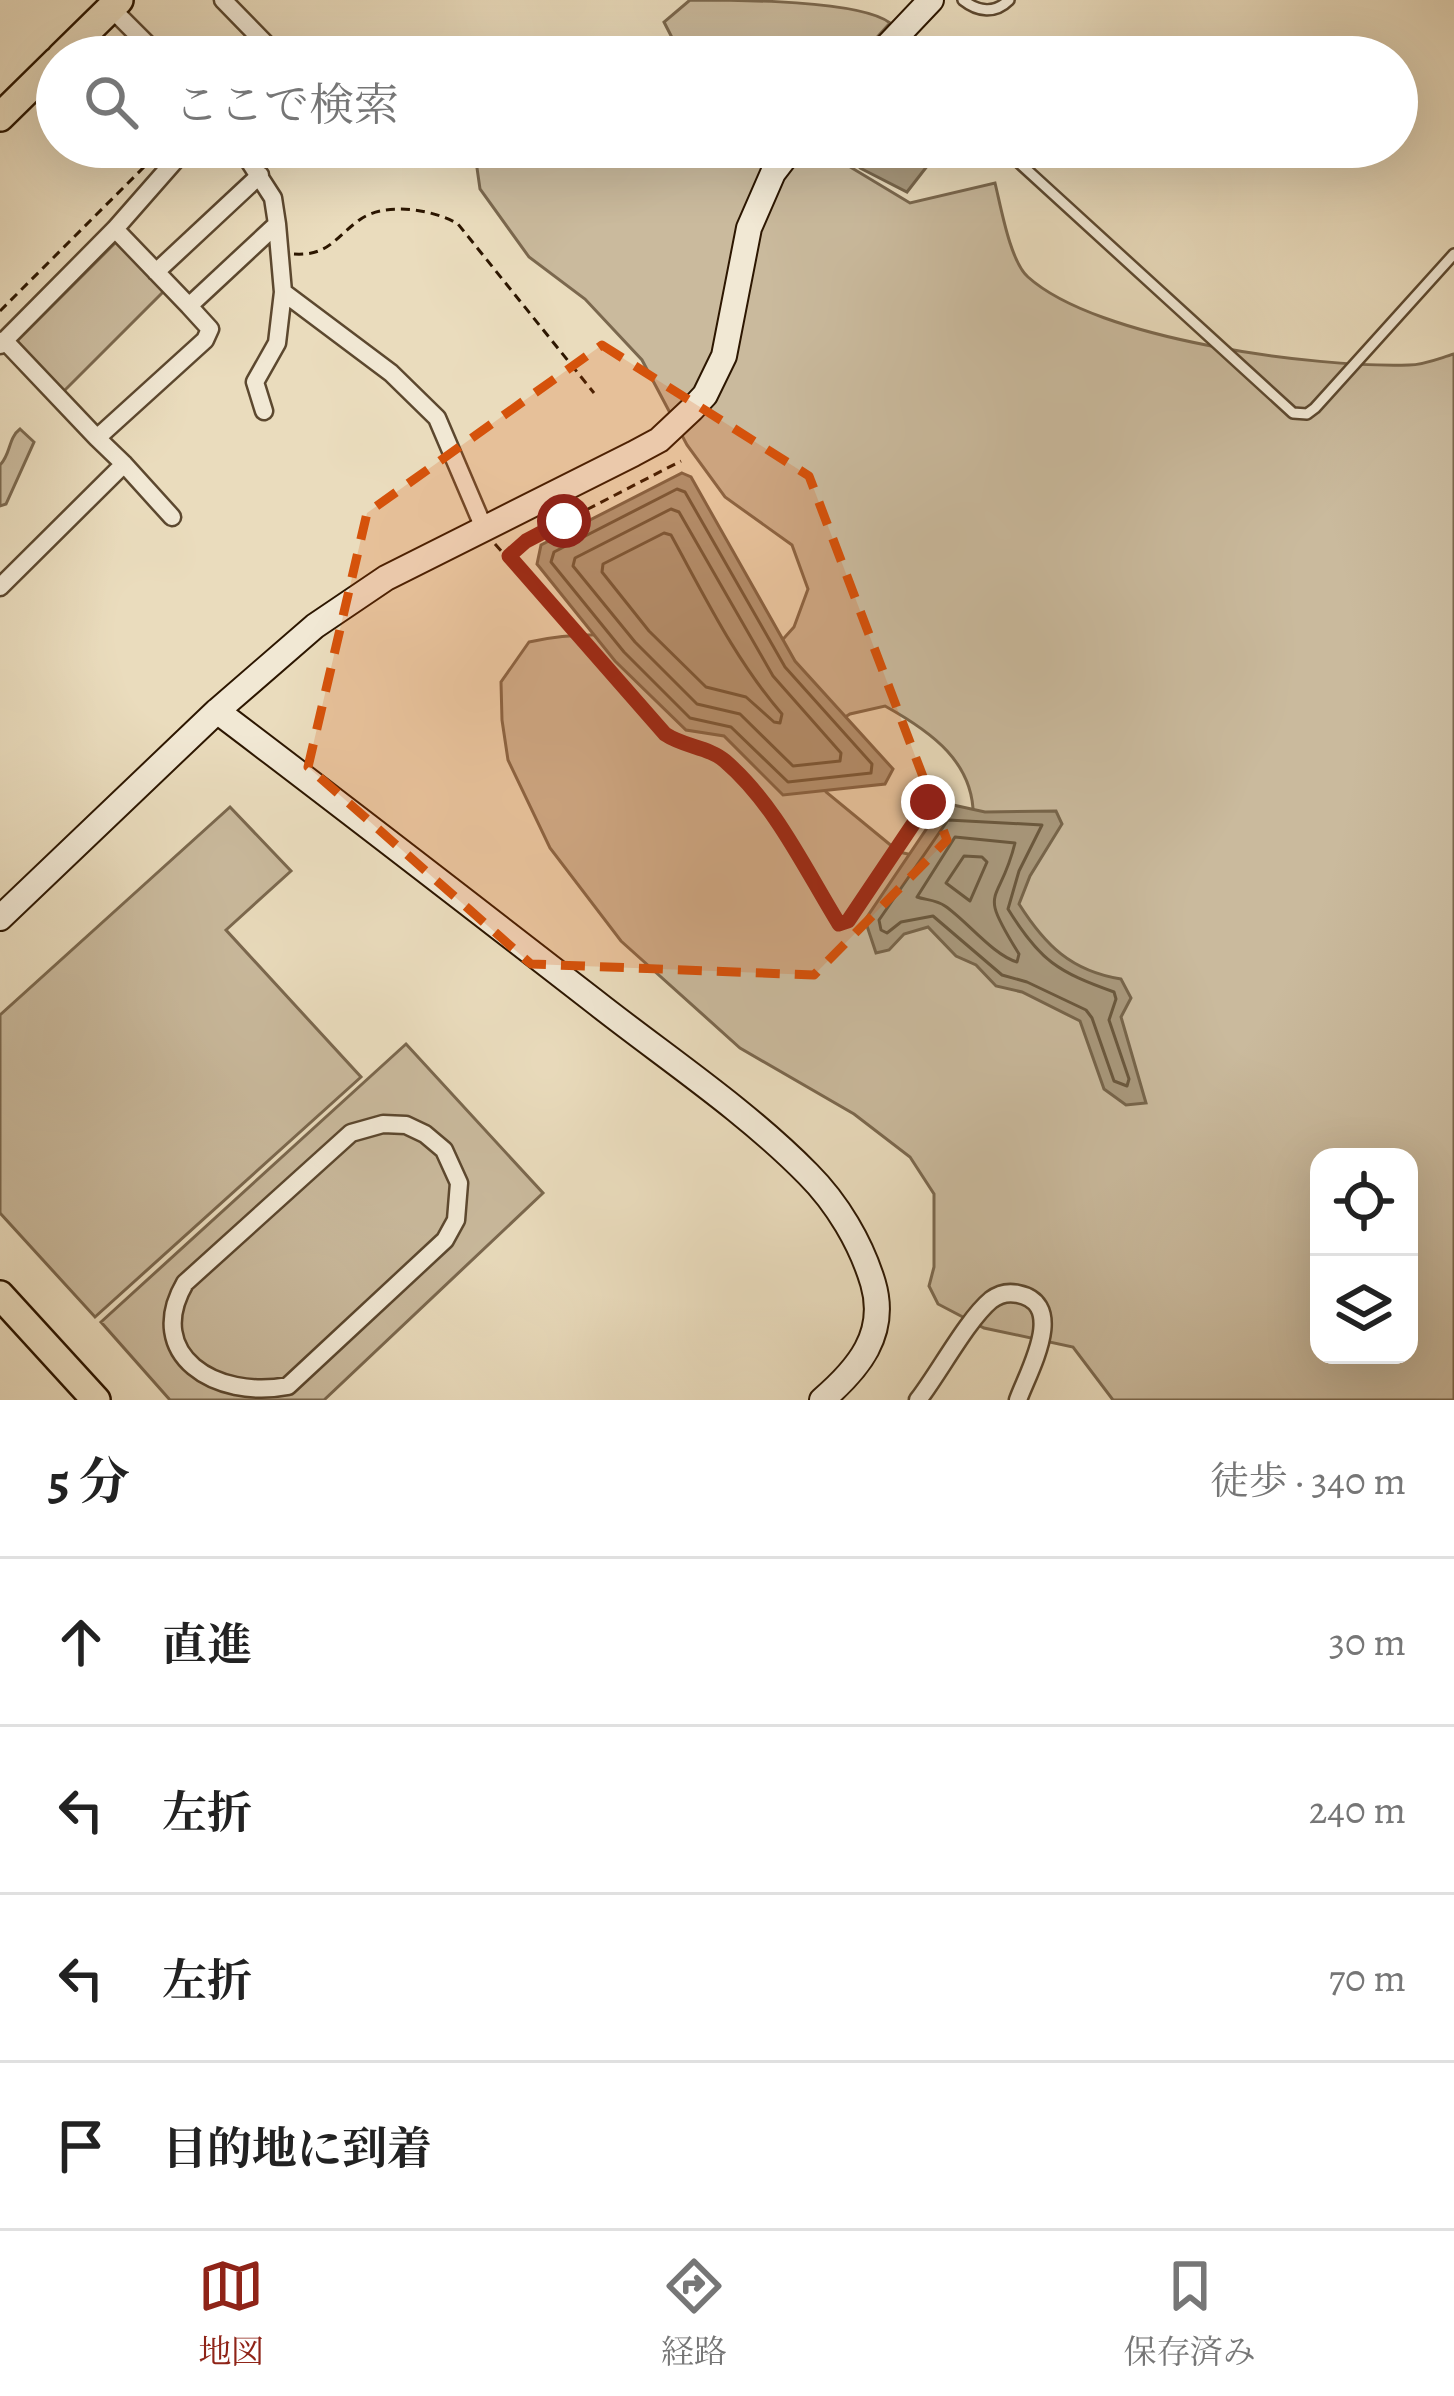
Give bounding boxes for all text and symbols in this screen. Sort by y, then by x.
search box [36,36,1418,168]
icon: search [78,69,144,135]
text: ここで検索 [174,74,399,136]
route start [537,494,591,548]
route end [901,775,955,829]
map controls [1310,1148,1418,1364]
button: locate [1310,1148,1418,1256]
button: layers [1310,1256,1418,1364]
text: 5 分 [48,1447,130,1517]
text: 徒歩 · 340 m [1210,1454,1406,1507]
icon: ahead [48,1609,114,1675]
text: 直進 [162,1614,252,1676]
text: 30 m [1329,1615,1406,1668]
icon: left [48,1777,114,1843]
text: 左折 [162,1782,252,1844]
text: 240 m [1309,1783,1406,1836]
icon: left [48,1945,114,2011]
text: 左折 [162,1950,252,2012]
text: 70 m [1329,1951,1406,2004]
icon: arrive [48,2113,114,2179]
text: 目的地に到着 [162,2118,432,2180]
tab: 地図 [198,2253,264,2374]
tab: 経路 [661,2253,727,2374]
tab: 保存済み [1124,2253,1256,2374]

